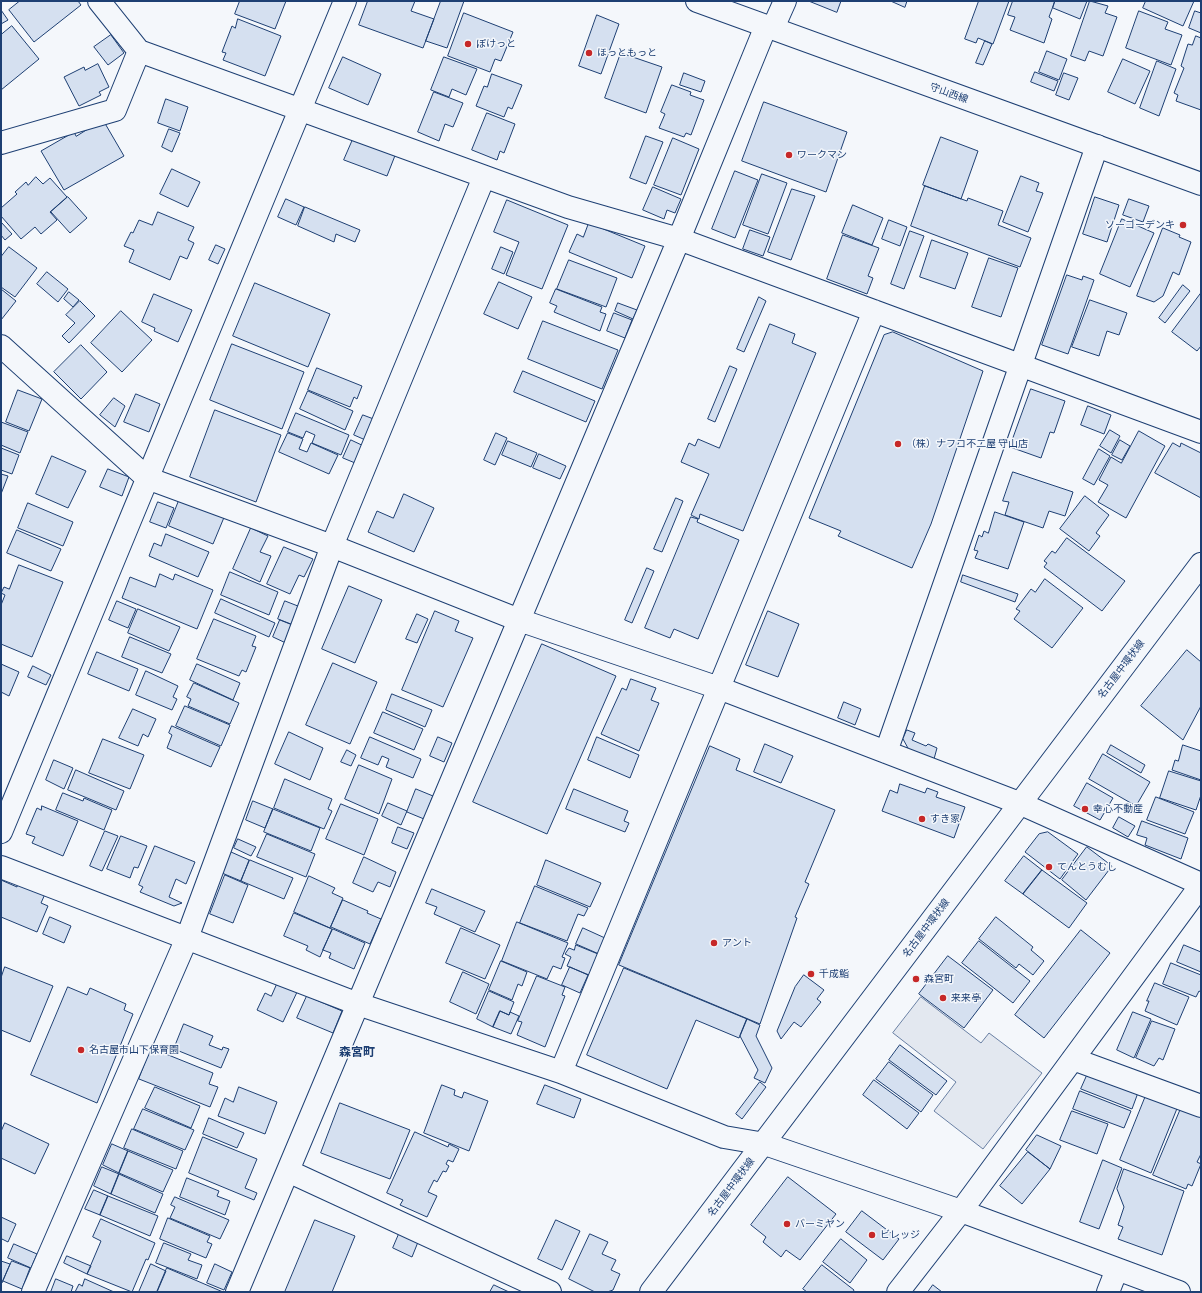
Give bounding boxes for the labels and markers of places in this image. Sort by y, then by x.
place label: ぽけっと [476,38,516,50]
marker: ぽけっと [463,39,473,49]
place label: ほっともっと [597,47,657,59]
marker: ほっともっと [584,48,594,58]
place label: ワークマン [797,149,847,161]
marker: ワークマン [784,150,794,160]
place label: ソーゴーデンキ [1105,219,1175,231]
marker: ソーゴーデンキ [1178,220,1188,230]
place label: （株）ナフコ不二屋 守山店 [906,438,1028,450]
marker: （株）ナフコ不二屋 守山店 [893,439,903,449]
place label: 幸心不動産 [1093,803,1143,815]
marker: 幸心不動産 [1080,804,1090,814]
place label: すき家 [930,813,960,825]
marker: すき家 [917,814,927,824]
place label: てんとうむし [1057,861,1117,873]
marker: てんとうむし [1044,862,1054,872]
place label: アント [722,937,752,949]
marker: アント [709,938,719,948]
place label: 千成鮨 [819,968,849,980]
marker: 千成鮨 [806,969,816,979]
place label: 森宮町 [924,973,954,985]
marker: 森宮町 [911,974,921,984]
place label: 来来亭 [951,992,981,1004]
marker: 来来亭 [938,993,948,1003]
place label: 名古屋市山下保育園 [89,1044,179,1056]
marker: 名古屋市山下保育園 [76,1045,86,1055]
place label: バーミヤン [795,1218,845,1230]
marker: バーミヤン [782,1219,792,1229]
place label: ビレッジ [880,1229,920,1241]
marker: ビレッジ [867,1230,877,1240]

